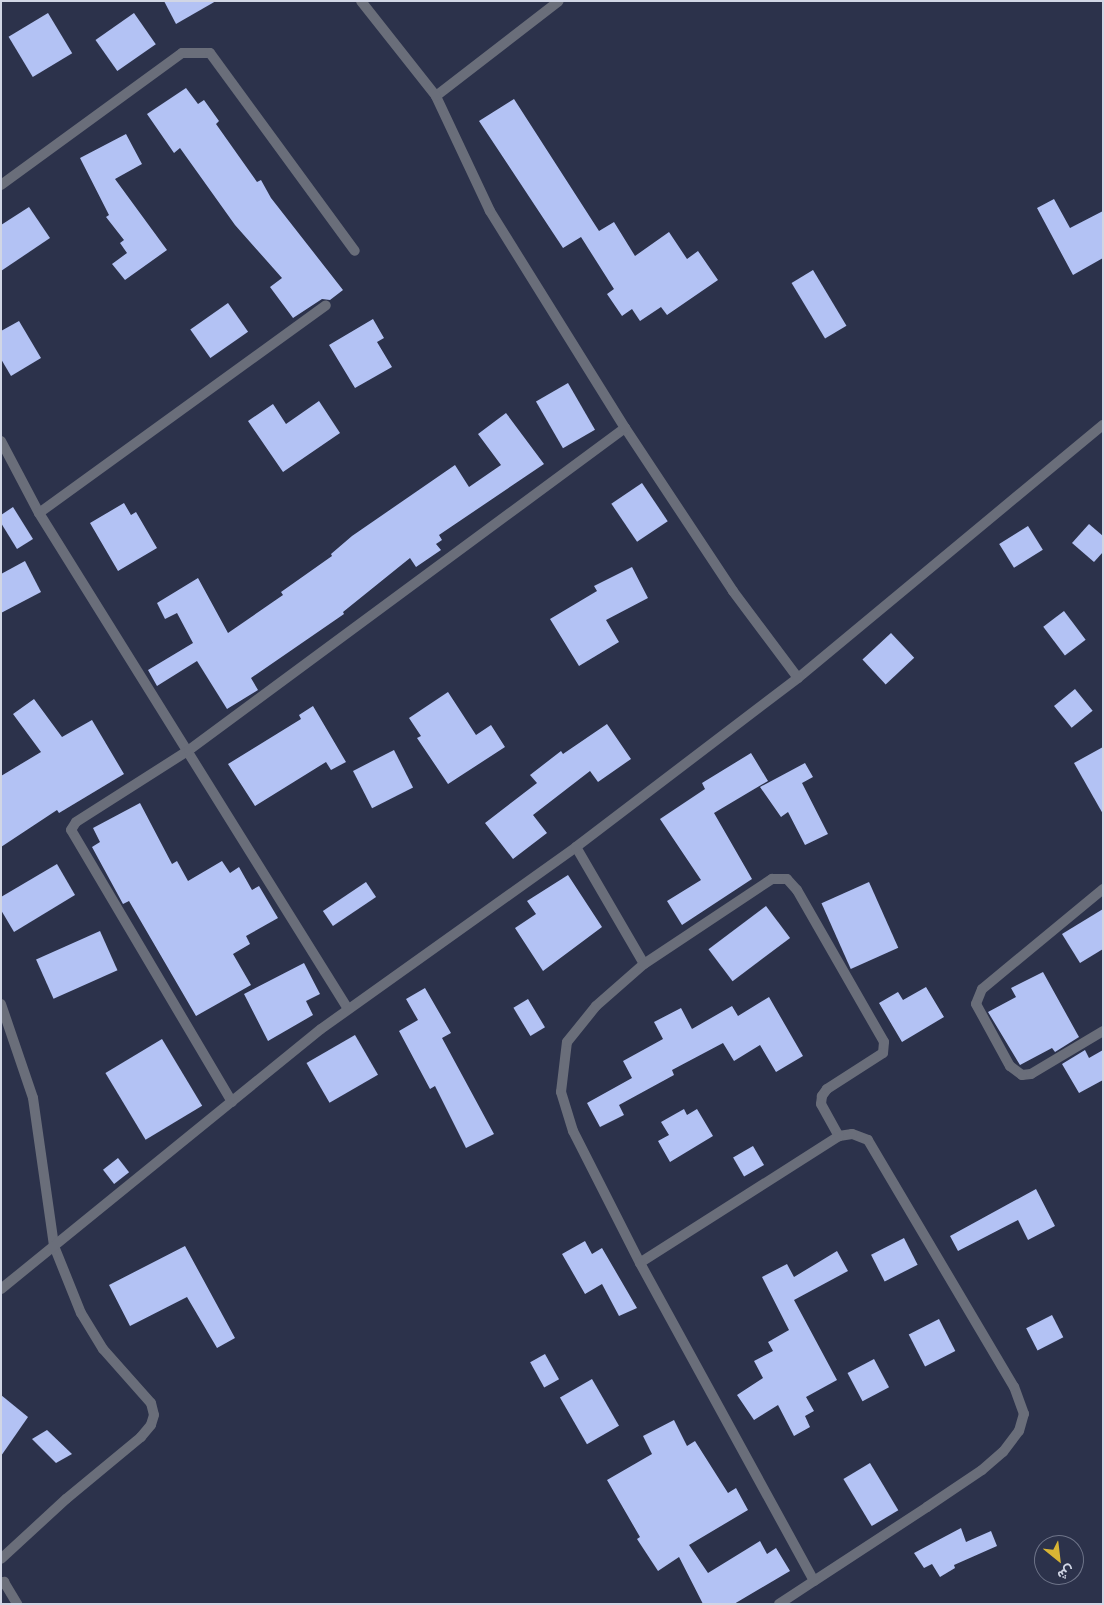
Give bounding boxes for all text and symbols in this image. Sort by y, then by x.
north arrow [1034,1535,1084,1585]
text: ش [1054,1560,1078,1585]

